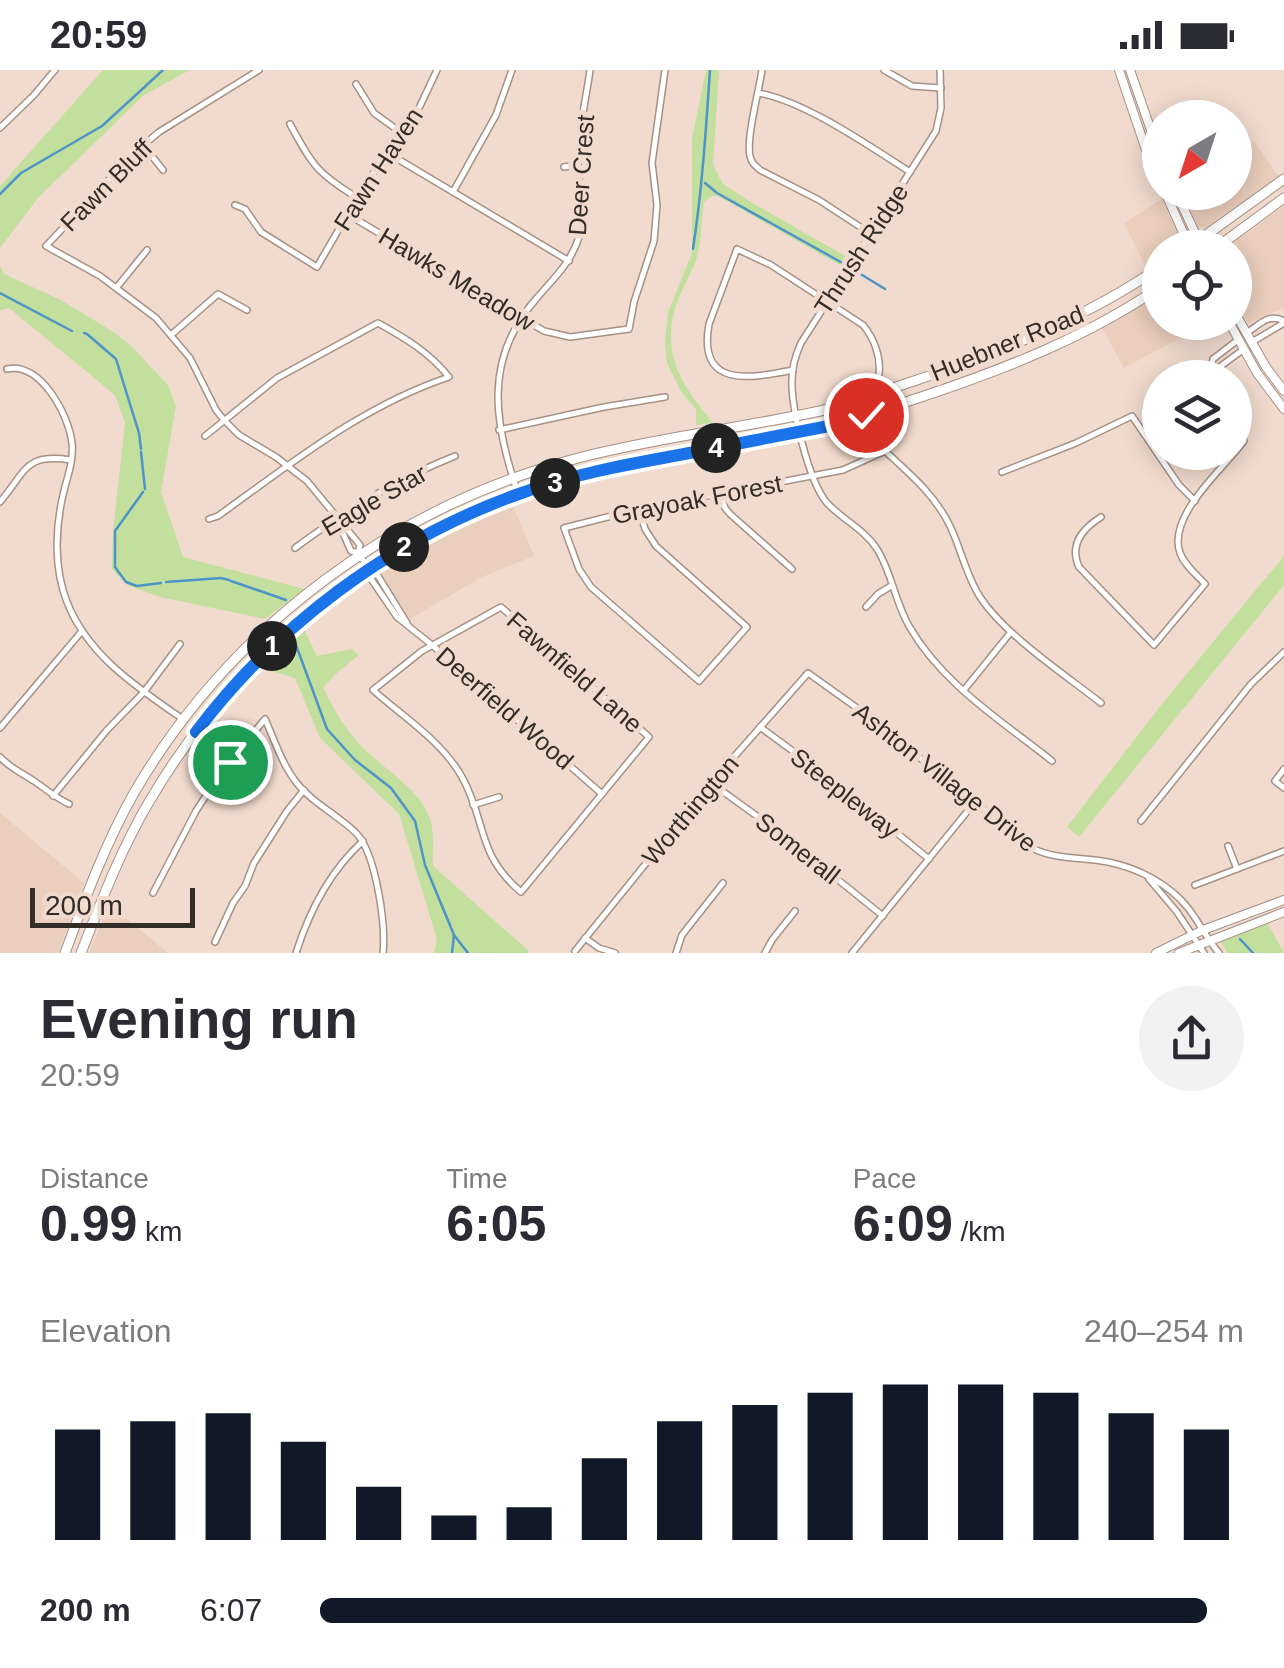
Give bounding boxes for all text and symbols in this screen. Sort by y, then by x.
text: 20:59 [50,14,147,56]
north arrow [1142,100,1252,210]
map controls [1142,100,1252,470]
street label: Fawn Haven [328,103,428,235]
street label: Deer Crest [563,114,599,236]
street label: Fawn Bluff [55,133,158,236]
street label: Thrush Ridge [808,178,914,320]
street label: Hawks Meadow [374,222,541,337]
button: locate [1142,230,1252,340]
street label: Huebner Road [926,300,1088,386]
button: layers [1142,360,1252,470]
pin [824,373,909,458]
icon: check [839,388,894,443]
pin: 4 [691,423,741,473]
text: 4 [708,432,724,463]
pin: 3 [530,458,580,508]
street label: Eagle Star [316,459,432,541]
text: 3 [547,467,563,498]
street label: Grayoak Forest [610,469,784,529]
pin: 2 [379,522,429,572]
text: 2 [396,531,412,562]
street label: Fawnfield Lane [502,606,648,738]
pin: 1 [247,621,297,671]
text: 1 [264,630,280,661]
street label: Deerfield Wood [431,641,579,775]
street label: Ashton Village Drive [848,697,1042,857]
pin [188,720,273,805]
icon: arrive [203,735,258,790]
street label: Steepleway [785,742,905,844]
street label: Worthington [636,750,744,870]
street label: Somerall [751,807,845,889]
scale bar [30,883,195,928]
text: 200 m [45,890,123,921]
button: share [1139,986,1244,1091]
text: Evening run [40,988,358,1050]
text: 20:59 [40,1057,120,1093]
text: Distance [40,1163,149,1194]
text: Time [446,1163,508,1194]
text: Pace [853,1163,916,1194]
text: 0.99 [40,1196,137,1252]
text: 6:05 [446,1196,546,1252]
text: 6:09 [853,1196,953,1252]
text: km [137,1216,182,1247]
text: /km [953,1216,1006,1247]
text: Elevation [40,1313,172,1349]
text: 240–254 m [1084,1313,1244,1349]
text: 200 m [40,1592,131,1628]
text: 6:07 [200,1592,262,1628]

